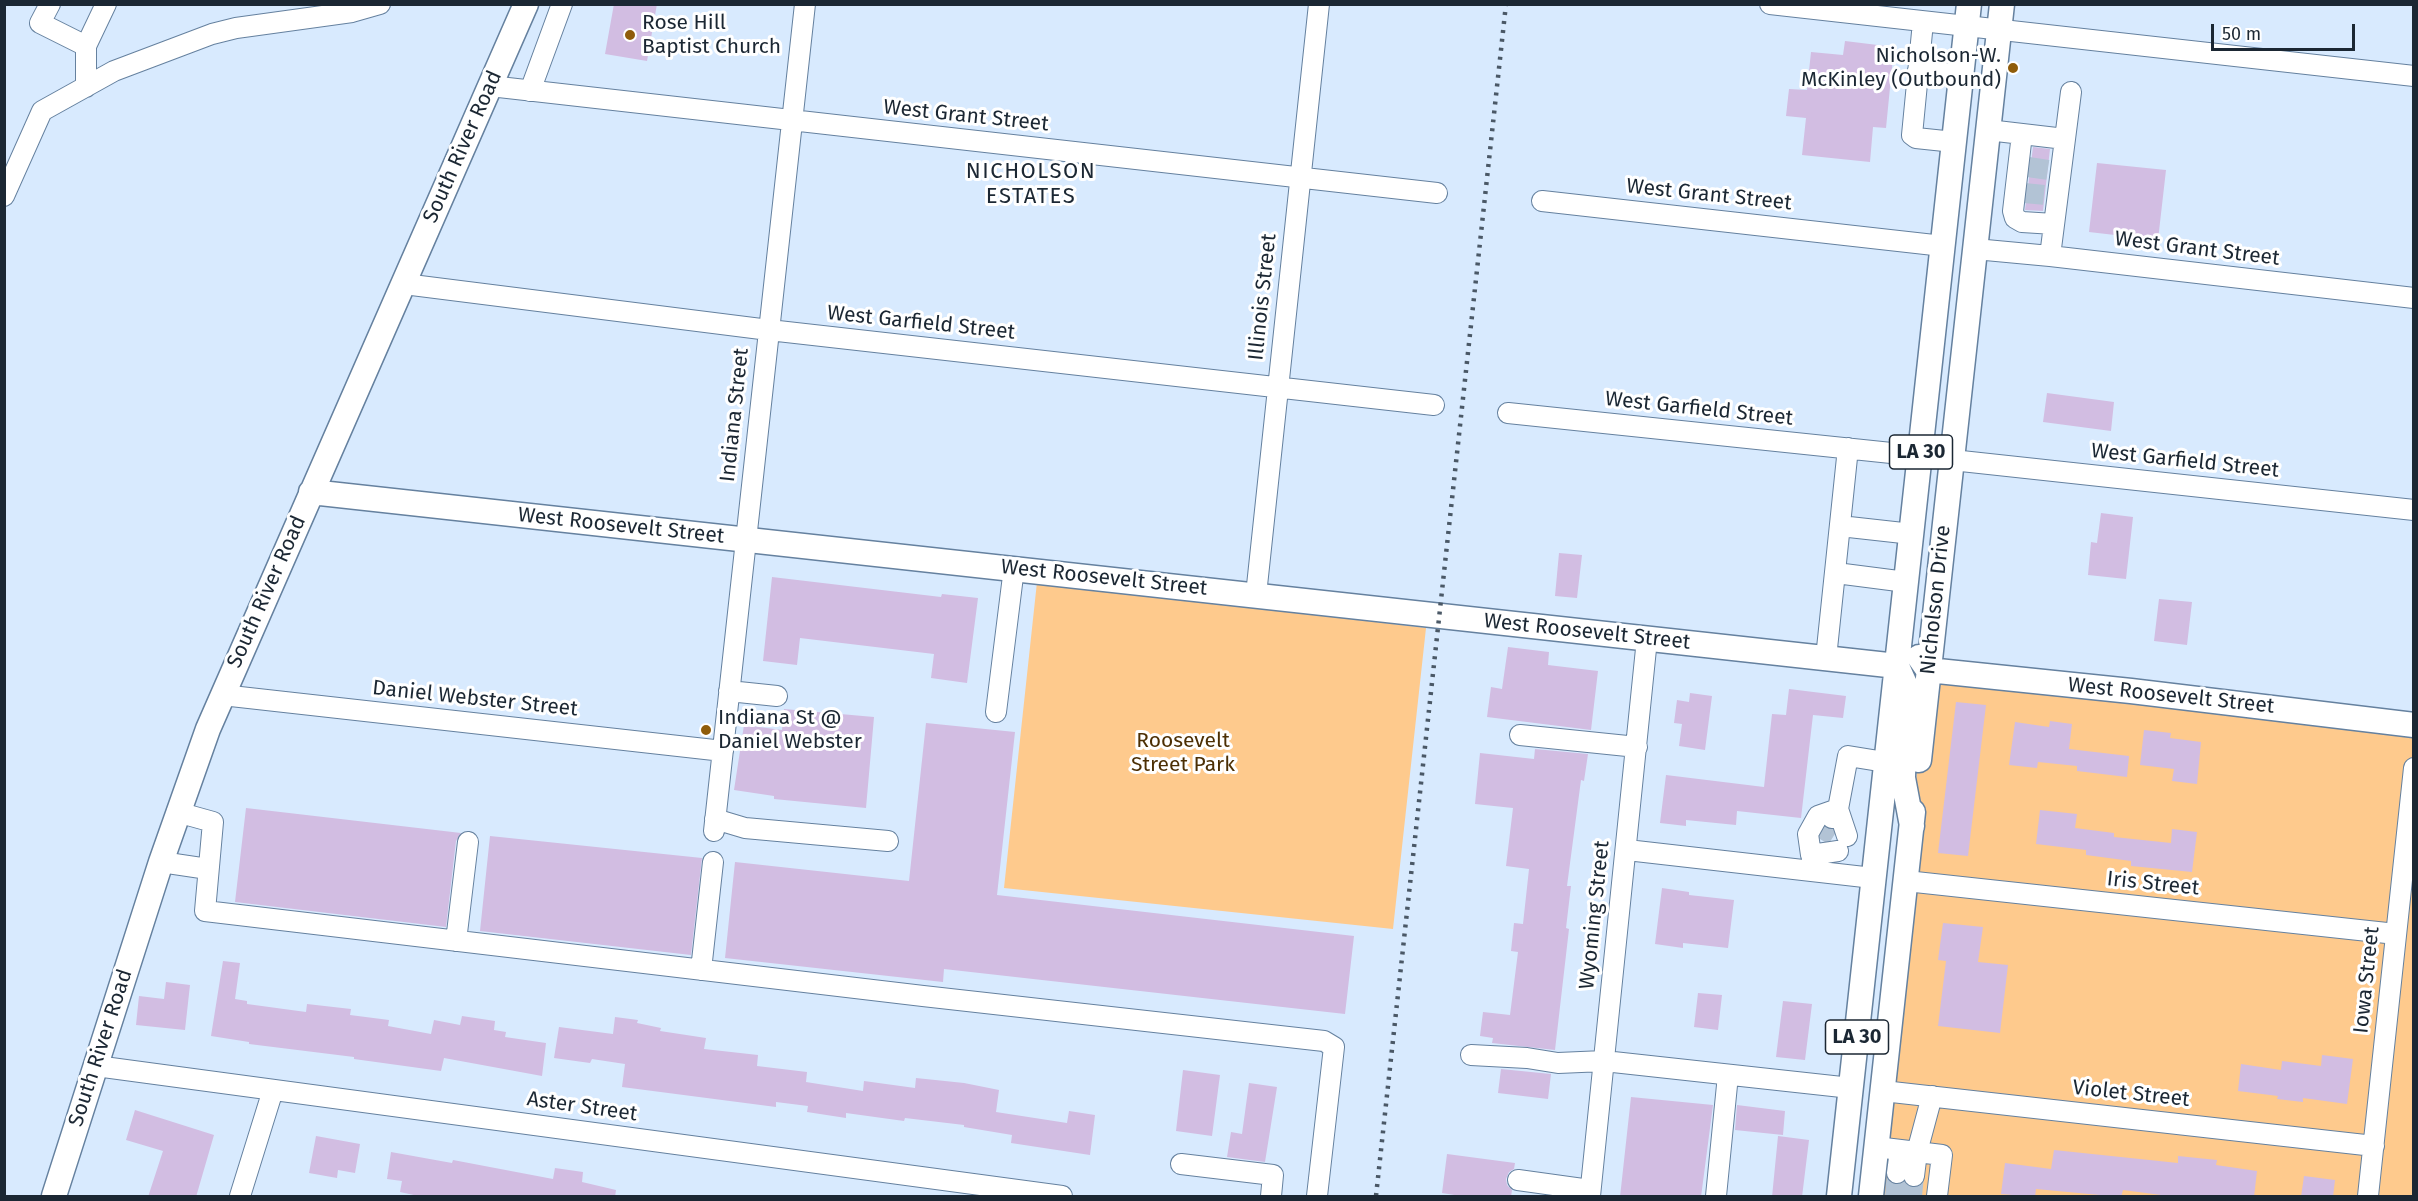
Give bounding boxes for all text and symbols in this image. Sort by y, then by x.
place label: Rose Hill Baptist Church [642,10,781,60]
scale bar [2214,12,2358,50]
text: 50 m [2222,23,2261,45]
marker: Rose Hill Baptist Church [623,28,637,42]
place label: Nicholson-W. McKinley (Outbound) [1801,43,2001,93]
marker: Nicholson-W. McKinley (Outbound) [2006,61,2020,75]
street label: South River Road [418,67,508,227]
street label: West Grant Street [882,95,1050,137]
district label: NICHOLSON ESTATES [966,159,1096,210]
street label: West Grant Street [1625,174,1793,216]
street label: West Grant Street [2113,226,2281,272]
street label: Illinois Street [1244,232,1282,362]
street label: West Garfield Street [826,301,1016,345]
street label: Indiana Street [715,347,755,483]
street label: West Garfield Street [1604,387,1794,431]
road number: LA 30 [1890,435,1952,469]
street label: West Garfield Street [2090,439,2280,483]
street label: West Roosevelt Street [516,503,726,549]
street label: South River Road [222,512,312,672]
street label: Nicholson Drive [1916,524,1956,676]
street label: West Roosevelt Street [999,555,1209,601]
street label: West Roosevelt Street [1482,609,1692,655]
street label: West Roosevelt Street [2066,673,2276,719]
street label: Daniel Webster Street [371,676,579,722]
place label: Indiana St @ Daniel Webster [718,705,862,755]
marker: Indiana St @ Daniel Webster [699,723,713,737]
park label: Roosevelt Street Park [1131,728,1235,778]
street label: Wyoming Street [1575,839,1615,991]
street label: Iris Street [2106,867,2200,901]
street label: Iowa Street [2349,925,2385,1035]
street label: South River Road [64,966,138,1130]
road number: LA 30 [1826,1020,1888,1054]
street label: Violet Street [2071,1075,2191,1113]
street label: Aster Street [525,1087,639,1127]

